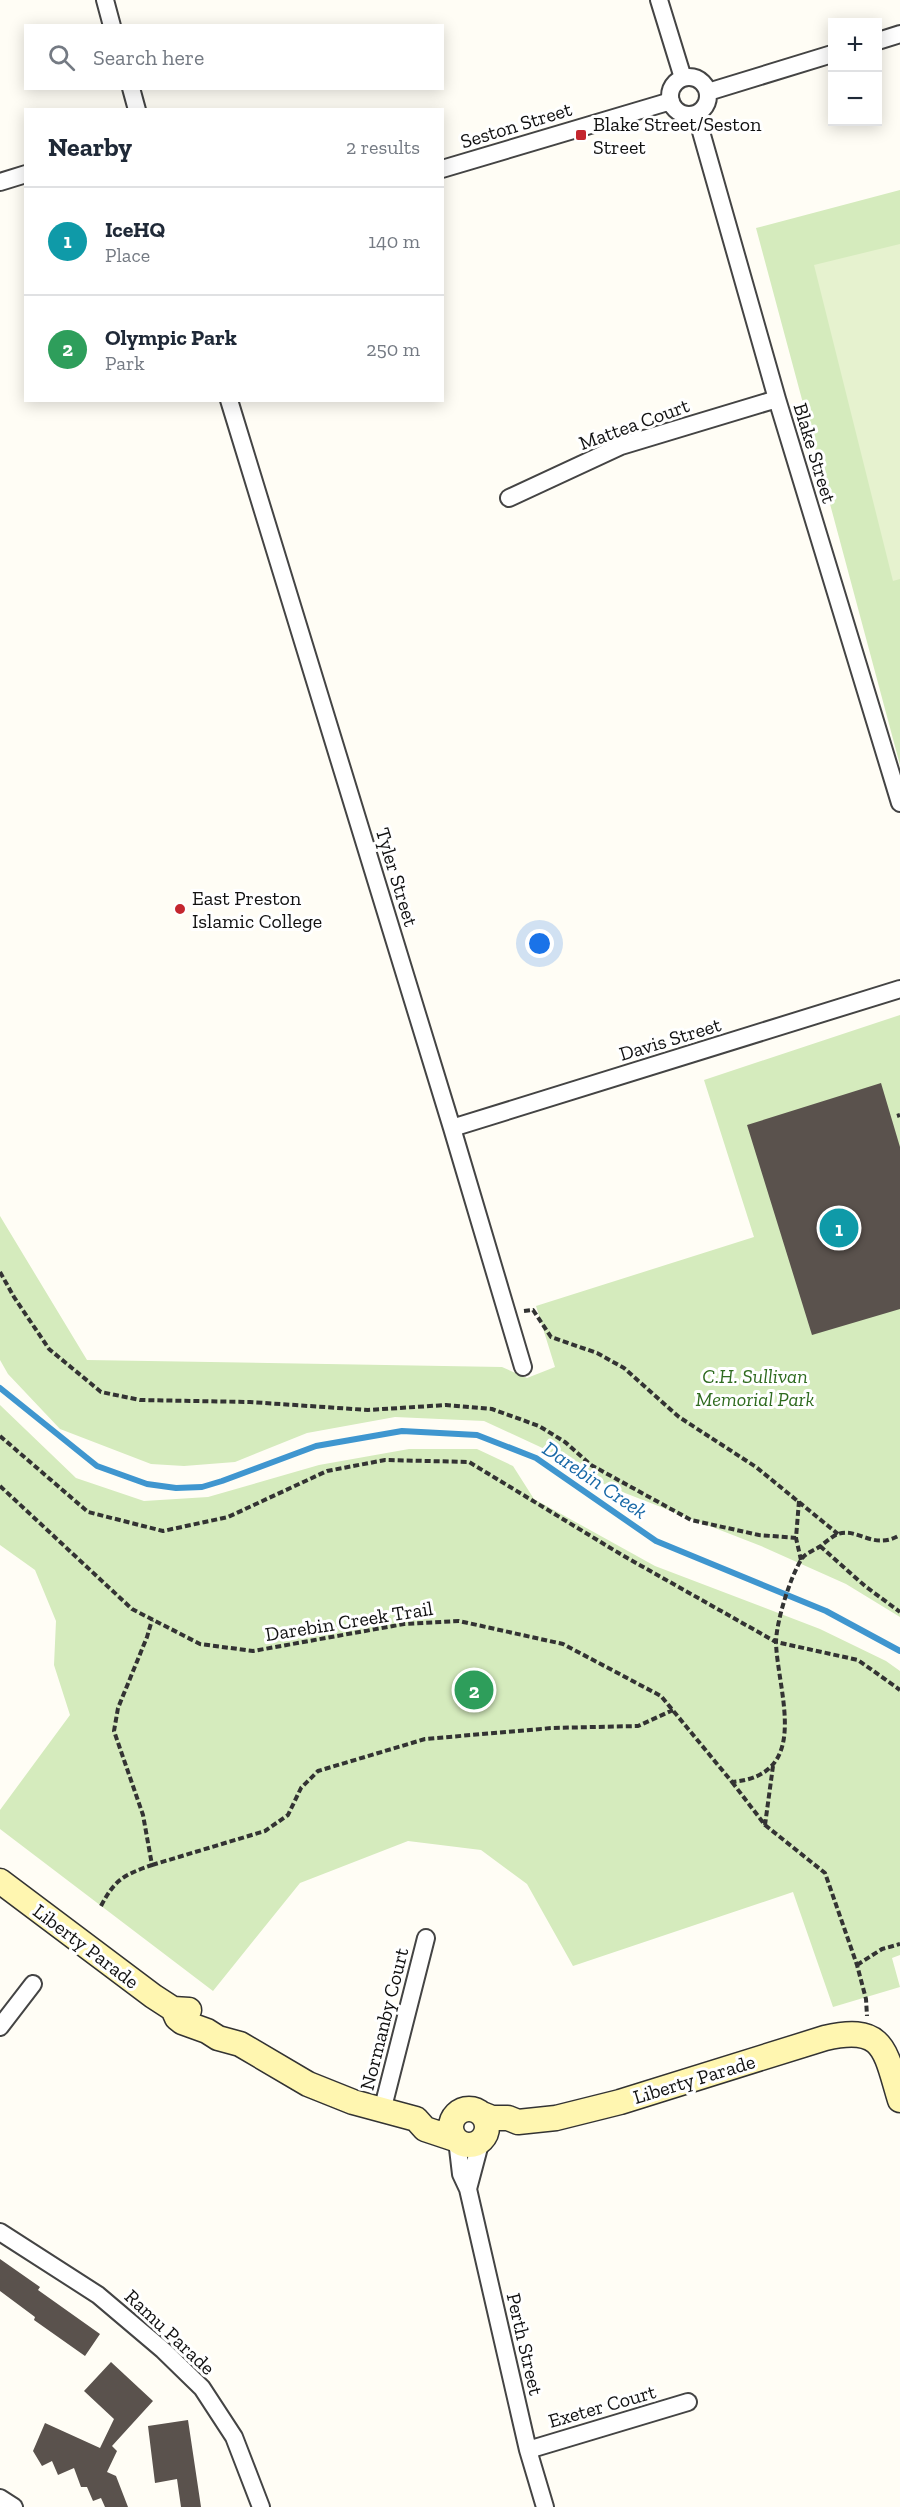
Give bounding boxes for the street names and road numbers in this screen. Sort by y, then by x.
street label: Seston Street [457,97,575,153]
street label: Mattea Court [576,393,693,455]
street label: Blake Street [788,400,842,507]
street label: Tyler Street [371,825,424,930]
street label: Davis Street [616,1012,724,1066]
street label: Darebin Creek Trail [263,1596,435,1646]
street label: Liberty Parade [28,1898,144,1994]
street label: Normanby Court [355,1945,413,2093]
street label: Liberty Parade [630,2049,758,2109]
street label: Ramu Parade [120,2284,220,2380]
street label: Perth Street [502,2290,549,2398]
street label: Exeter Court [545,2379,659,2433]

